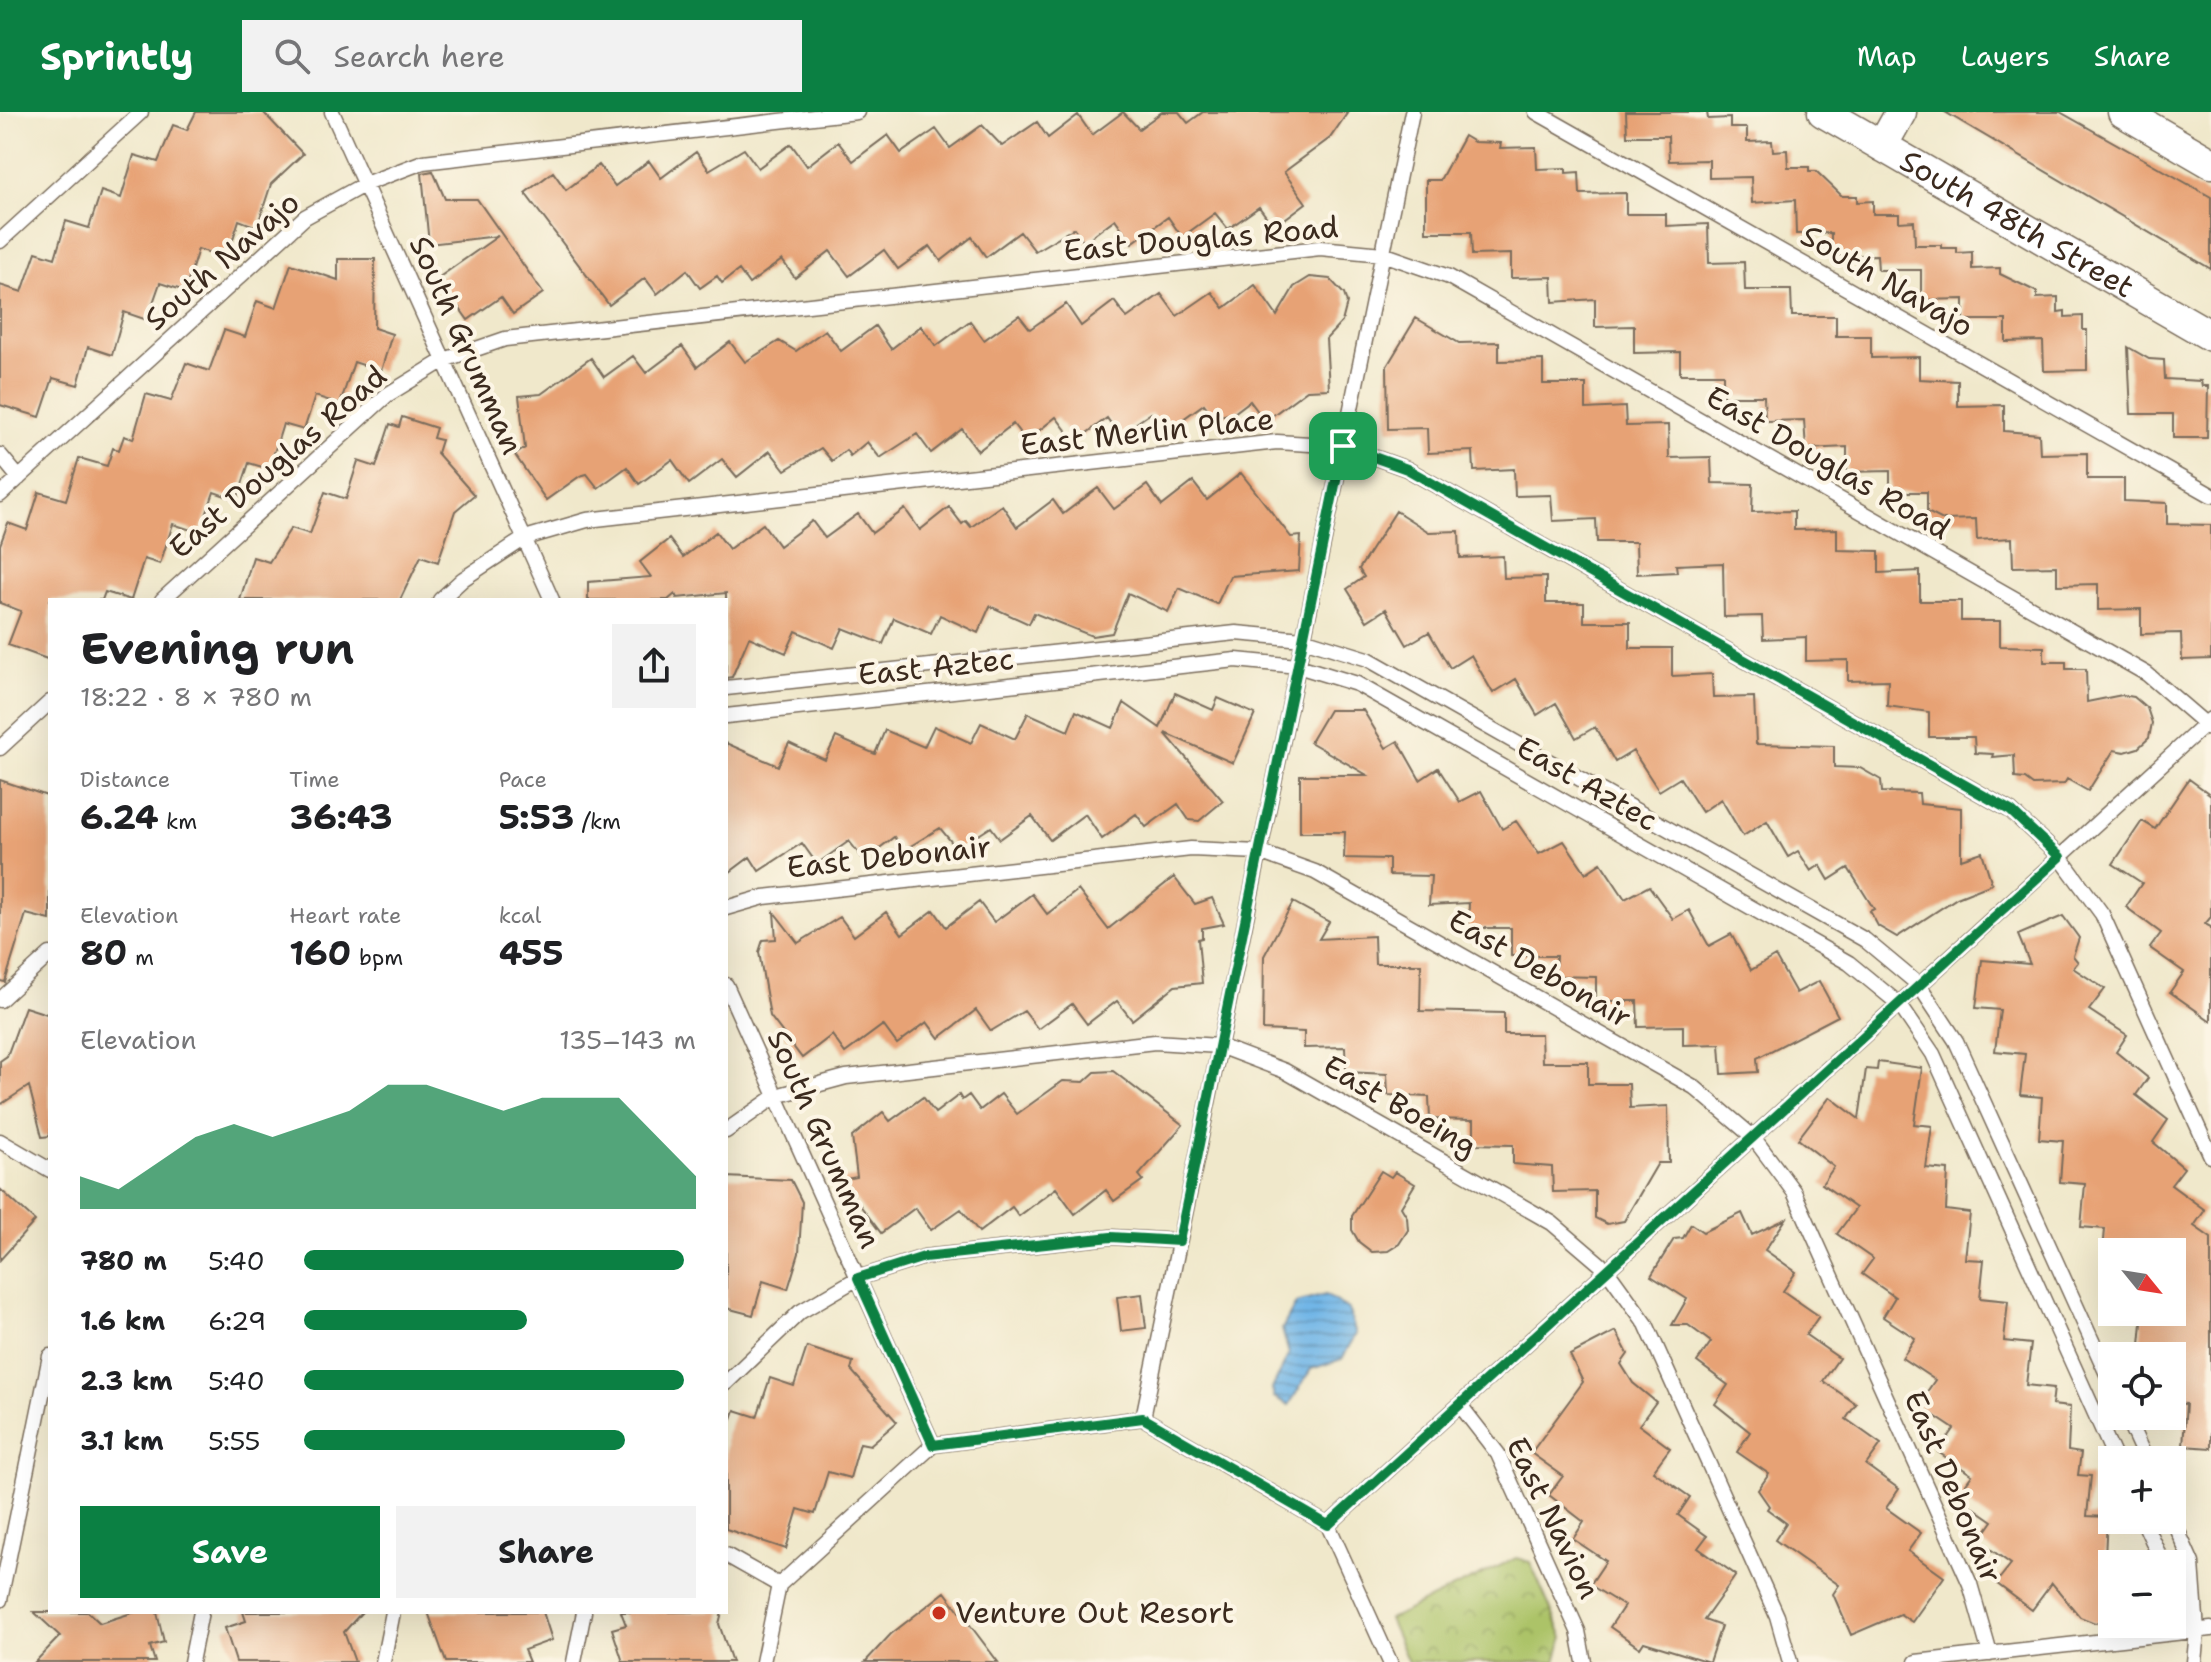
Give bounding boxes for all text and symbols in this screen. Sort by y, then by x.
search box [242,20,802,92]
text: Sprintly [40,31,194,82]
icon: search [270,34,314,78]
text: Search here [334,36,505,77]
text: Map [1857,37,1917,75]
text: Layers [1961,37,2050,75]
text: Share [2094,37,2171,75]
street label: South 48th Street [1893,140,2142,307]
street label: South Navajo [135,182,308,339]
street label: East Douglas Road [1062,206,1340,271]
street label: South Navajo [1793,215,1981,347]
street label: South Grumman [400,229,533,461]
street label: East Douglas Road [160,356,395,567]
street label: East Douglas Road [1699,376,1958,549]
street label: East Merlin Place [1018,398,1276,465]
pin [1309,412,1377,480]
icon: arrive [1321,424,1365,468]
text: Evening run [80,619,354,678]
button: share [612,624,696,708]
street label: East Aztec [856,638,1016,695]
text: 18:22 · 8 × 780 m [80,679,312,714]
street label: East Aztec [1509,727,1665,840]
text: Distance [80,765,170,794]
text: Time [289,765,340,794]
text: Pace [499,765,547,794]
text: 6.24 [80,794,159,840]
text: 36:43 [289,794,392,840]
text: 5:53 [499,794,574,840]
text: km [159,807,197,836]
text: /km [574,807,621,836]
street label: East Debonair [785,825,993,888]
street label: East Debonair [1441,899,1639,1038]
text: Elevation [80,901,178,930]
text: Heart rate [289,901,401,930]
text: kcal [499,901,541,930]
text: 80 [80,930,127,976]
text: 160 [289,930,351,976]
text: 455 [499,930,564,976]
text: m [127,943,154,972]
text: bpm [351,943,403,972]
text: Elevation [80,1022,196,1057]
text: 135–143 m [559,1022,696,1057]
street label: South Grumman [758,1023,891,1255]
street label: East Boeing [1316,1045,1485,1166]
north arrow [2098,1238,2186,1326]
map controls [2098,1238,2186,1638]
text: 780 m [80,1243,167,1278]
text: 5:40 [208,1243,265,1278]
text: 1.6 km [80,1303,165,1338]
text: 6:29 [208,1303,266,1338]
button: locate [2098,1342,2186,1430]
text: 2.3 km [80,1363,173,1398]
text: 5:40 [208,1363,265,1398]
street label: East Debonair [1894,1384,2012,1589]
text: 3.1 km [80,1423,164,1458]
text: 5:55 [208,1423,261,1458]
street label: East Navion [1497,1430,1610,1605]
button: + [2098,1446,2186,1534]
button: Save [80,1506,380,1598]
button: Share [396,1506,696,1598]
button: − [2098,1550,2186,1638]
place label: Venture Out Resort [955,1592,1234,1633]
marker: Venture Out Resort [930,1604,948,1622]

